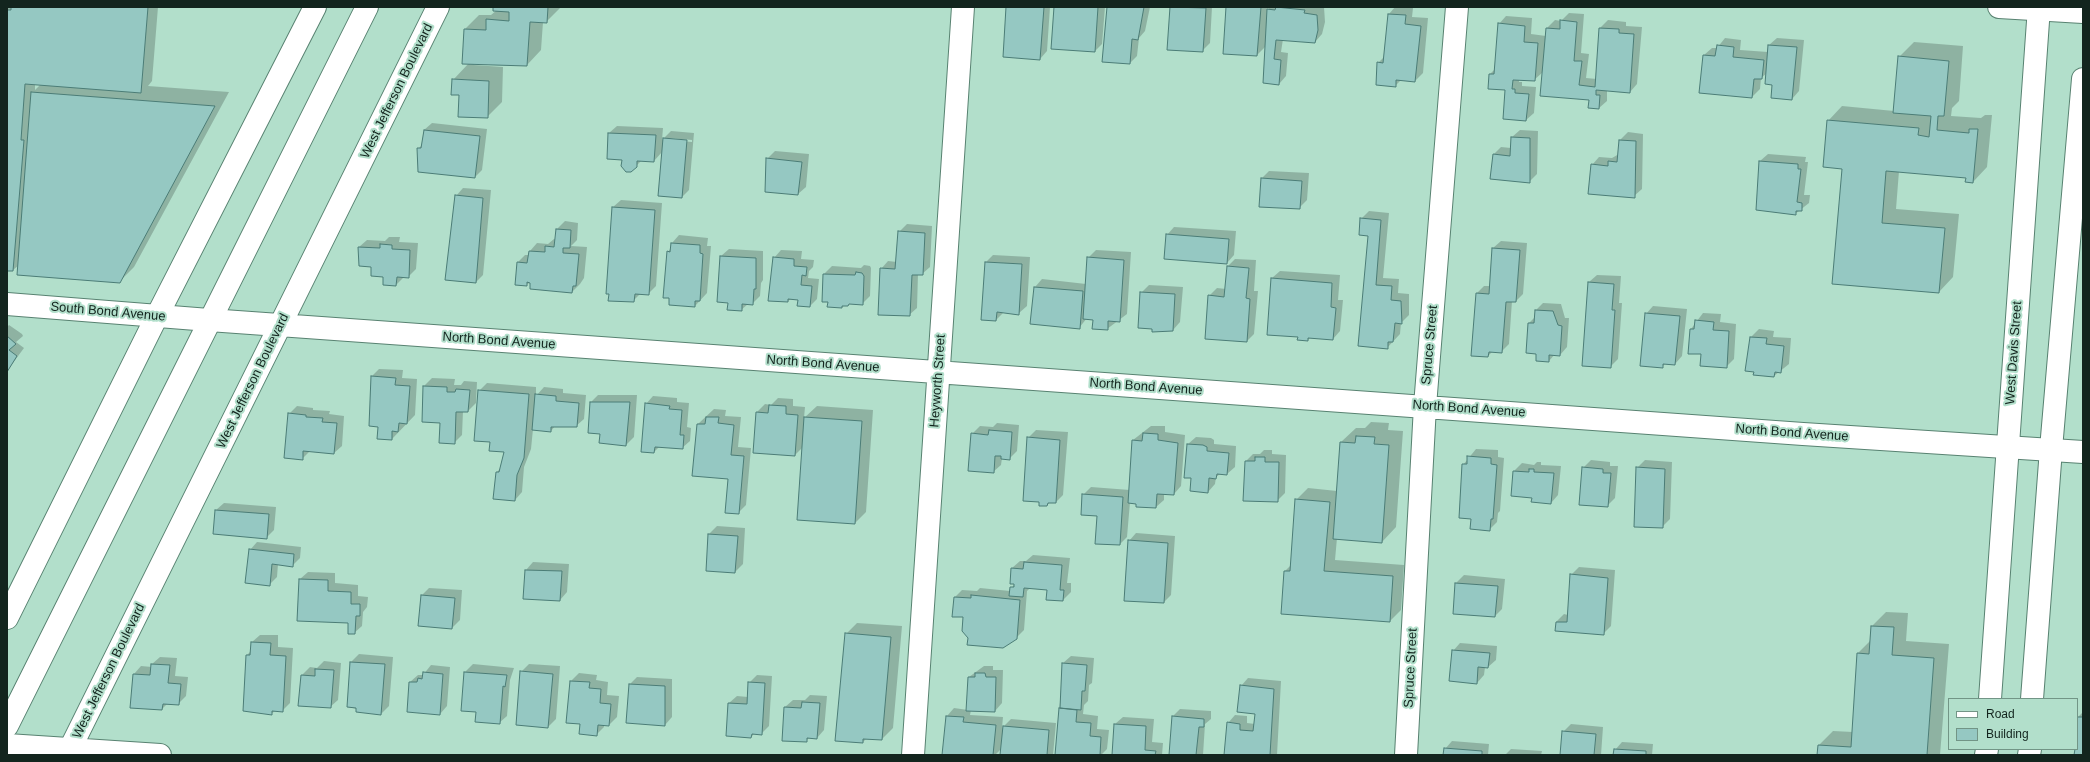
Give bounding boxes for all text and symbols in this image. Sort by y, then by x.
street label: West Jefferson Boulevard [357,21,437,161]
street label: South Bond Avenue [50,299,166,325]
street label: West Davis Street [2003,301,2025,405]
street label: Spruce Street [1419,305,1441,385]
street label: West Jefferson Boulevard [213,311,293,451]
street label: North Bond Avenue [442,329,556,353]
street label: Heyworth Street [927,334,949,428]
street label: North Bond Avenue [766,352,880,376]
street label: North Bond Avenue [1089,375,1203,399]
street label: North Bond Avenue [1412,397,1526,421]
street label: North Bond Avenue [1735,421,1849,445]
street label: West Jefferson Boulevard [69,601,149,741]
street label: Spruce Street [1401,628,1421,708]
legend [1948,698,2078,750]
text: Road [1986,707,2015,721]
text: Building [1986,727,2029,741]

